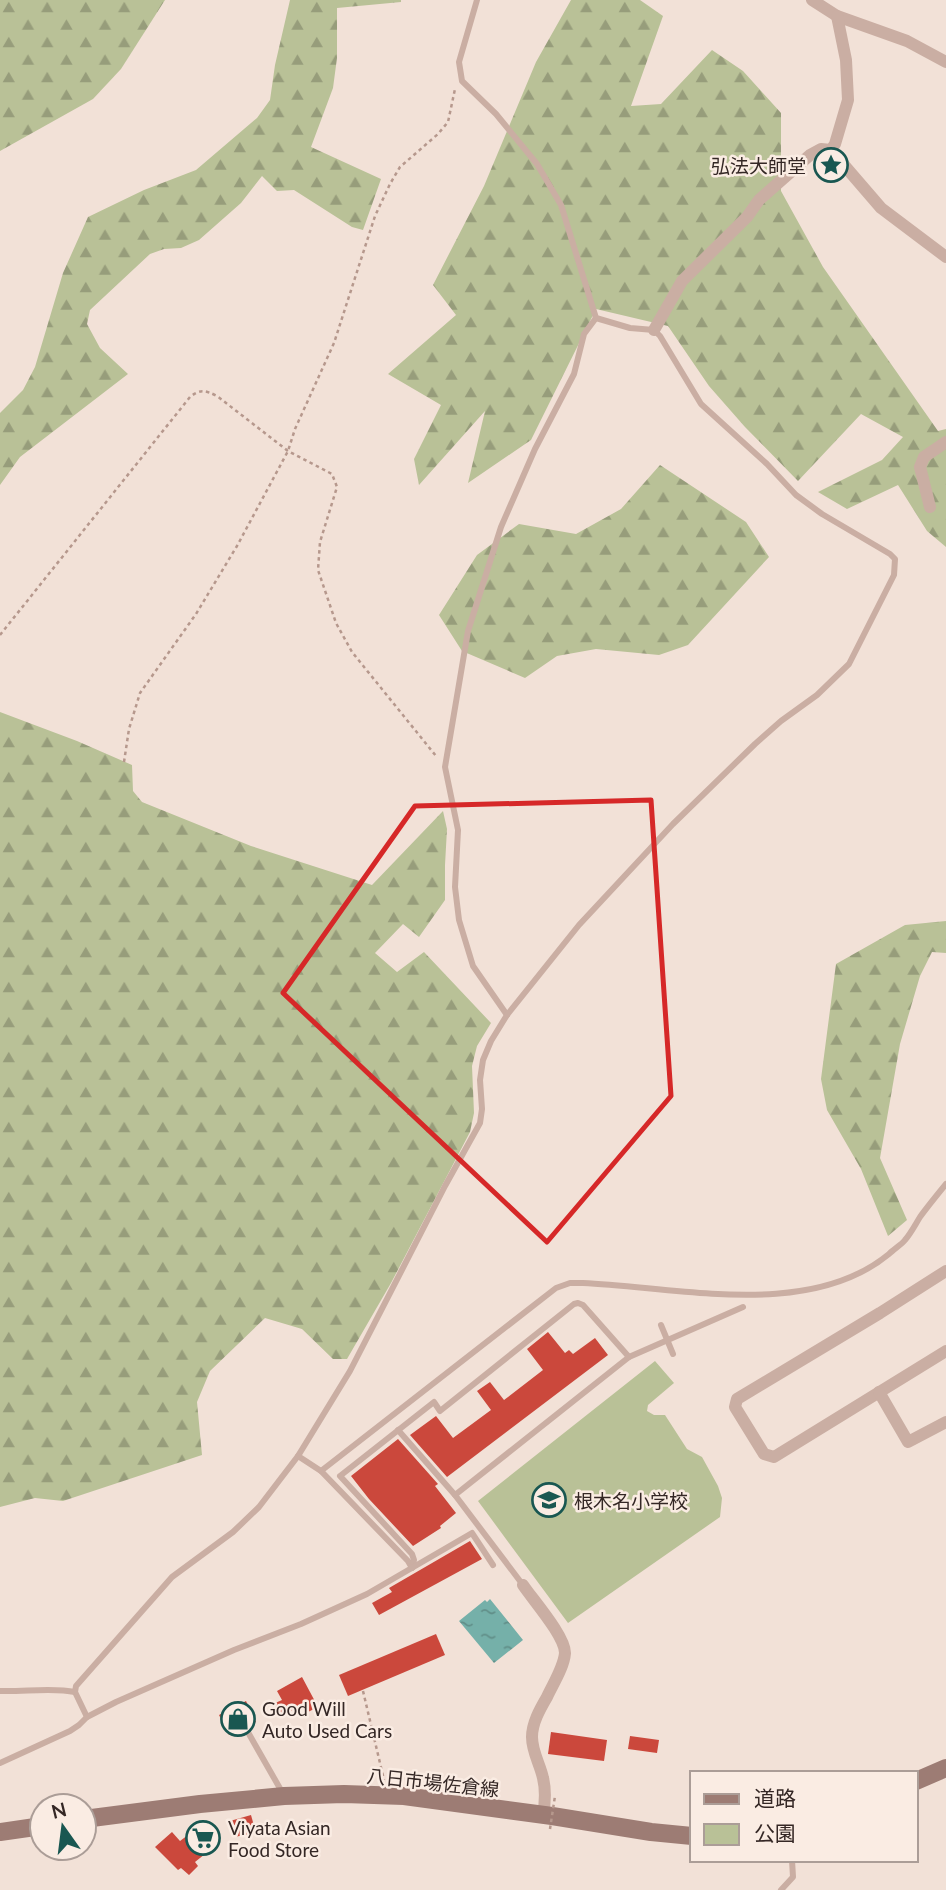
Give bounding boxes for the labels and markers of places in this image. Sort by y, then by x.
place icon: 弘法大師堂 [812,146,850,184]
place label: 弘法大師堂 [711,154,806,177]
school or university icon: 根木名小学校 [530,1481,568,1519]
place label: 根木名小学校 [574,1489,688,1512]
place label: Good Will Auto Used Cars [262,1697,392,1742]
shop icon: Good Will Auto Used Cars [219,1700,257,1738]
place label: Viyata Asian Food Store [228,1816,331,1861]
supermarket icon: Viyata Asian Food Store [184,1819,222,1857]

